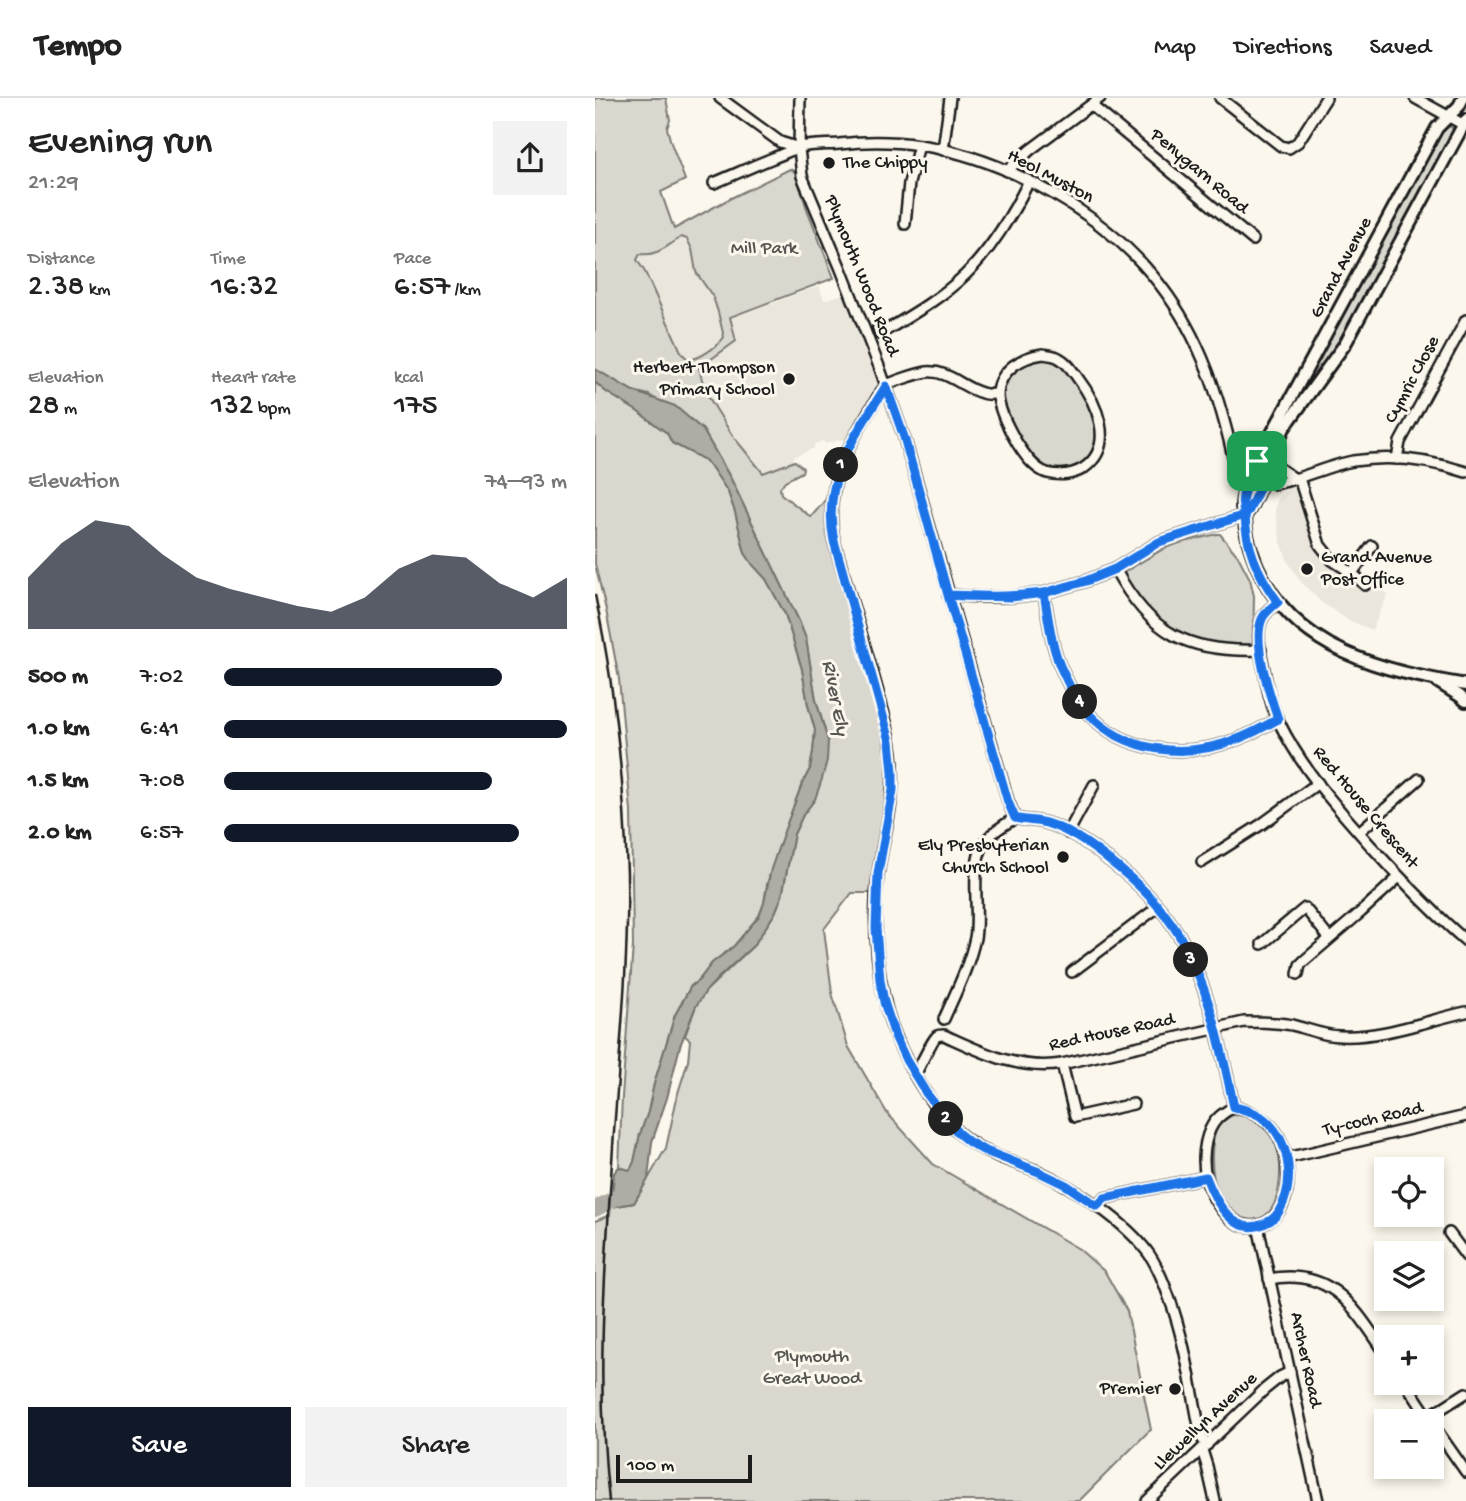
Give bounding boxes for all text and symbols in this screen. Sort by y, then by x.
text: Tempo [35,29,122,67]
text: Map [1154,34,1196,63]
text: Directions [1234,34,1332,63]
text: Saved [1370,34,1431,63]
button: share [493,121,567,195]
text: Evening run [28,122,212,166]
street label: Penygarn Road [1144,123,1254,221]
street label: Heol Muston [1003,145,1097,209]
place label: The Chippy [842,152,928,175]
marker: The Chippy [821,155,837,171]
text: 21:29 [28,170,79,197]
street label: Plymouth Wood Road [818,191,905,362]
street label: Grand Avenue [1306,213,1378,322]
park label: Mill Park [731,238,799,261]
text: Distance [28,248,95,271]
text: Time [211,248,246,271]
text: Pace [394,248,431,271]
text: 2.38 [28,271,84,306]
text: 16:32 [211,271,278,306]
text: 6:57 [394,271,450,306]
text: km [84,279,111,302]
text: /km [450,279,481,302]
street label: Cymric Close [1380,332,1446,428]
place label: Herbert Thompson Primary School [633,357,775,402]
text: Elevation [28,367,104,390]
text: Heart rate [211,367,296,390]
text: kcal [394,367,424,390]
marker: Herbert Thompson Primary School [781,371,797,387]
text: 28 [28,390,59,425]
text: 132 [211,390,253,425]
text: 175 [394,390,438,425]
text: m [59,398,77,421]
text: bpm [253,398,291,421]
pin [1227,431,1287,491]
icon: arrive [1238,442,1276,480]
pin: 1 [824,448,859,482]
text: 1 [837,453,844,476]
text: Elevation [28,469,119,496]
text: 74–93 m [485,469,567,496]
place label: Grand Avenue Post Office [1320,547,1432,592]
marker: Grand Avenue Post Office [1299,561,1315,577]
water label: River Ely [814,658,854,739]
text: 500 m [28,664,88,691]
text: 7:02 [140,664,184,691]
pin: 4 [1063,684,1098,720]
text: 4 [1075,690,1084,713]
text: 1.0 km [28,716,90,743]
text: 6:41 [140,716,179,743]
street label: Red House Crescent [1307,742,1424,876]
text: 1.5 km [28,768,89,795]
text: 7:08 [140,768,185,795]
text: 2.0 km [28,820,92,847]
text: 6:57 [140,820,183,847]
place label: Ely Presbyterian Church School [918,835,1049,880]
marker: Ely Presbyterian Church School [1055,849,1071,865]
pin: 3 [1173,942,1209,978]
text: 3 [1186,948,1195,971]
street label: Red House Road [1047,1008,1179,1058]
street label: Ty-coch Road [1320,1097,1427,1143]
pin: 2 [929,1102,963,1136]
text: 2 [941,1107,950,1130]
map controls [1374,1157,1444,1479]
button: locate [1374,1157,1444,1227]
button: layers [1374,1241,1444,1311]
street label: Archer Road [1284,1310,1327,1412]
button: + [1374,1325,1444,1395]
park label: Plymouth Great Wood [763,1346,863,1391]
street label: Llewellyn Avenue [1149,1368,1263,1476]
place label: Premier [1099,1378,1163,1401]
marker: Premier [1167,1381,1183,1397]
button: Save [28,1407,291,1487]
button: Share [305,1407,567,1487]
button: − [1374,1409,1444,1479]
scale bar [616,1452,753,1484]
text: 100 m [627,1455,674,1478]

